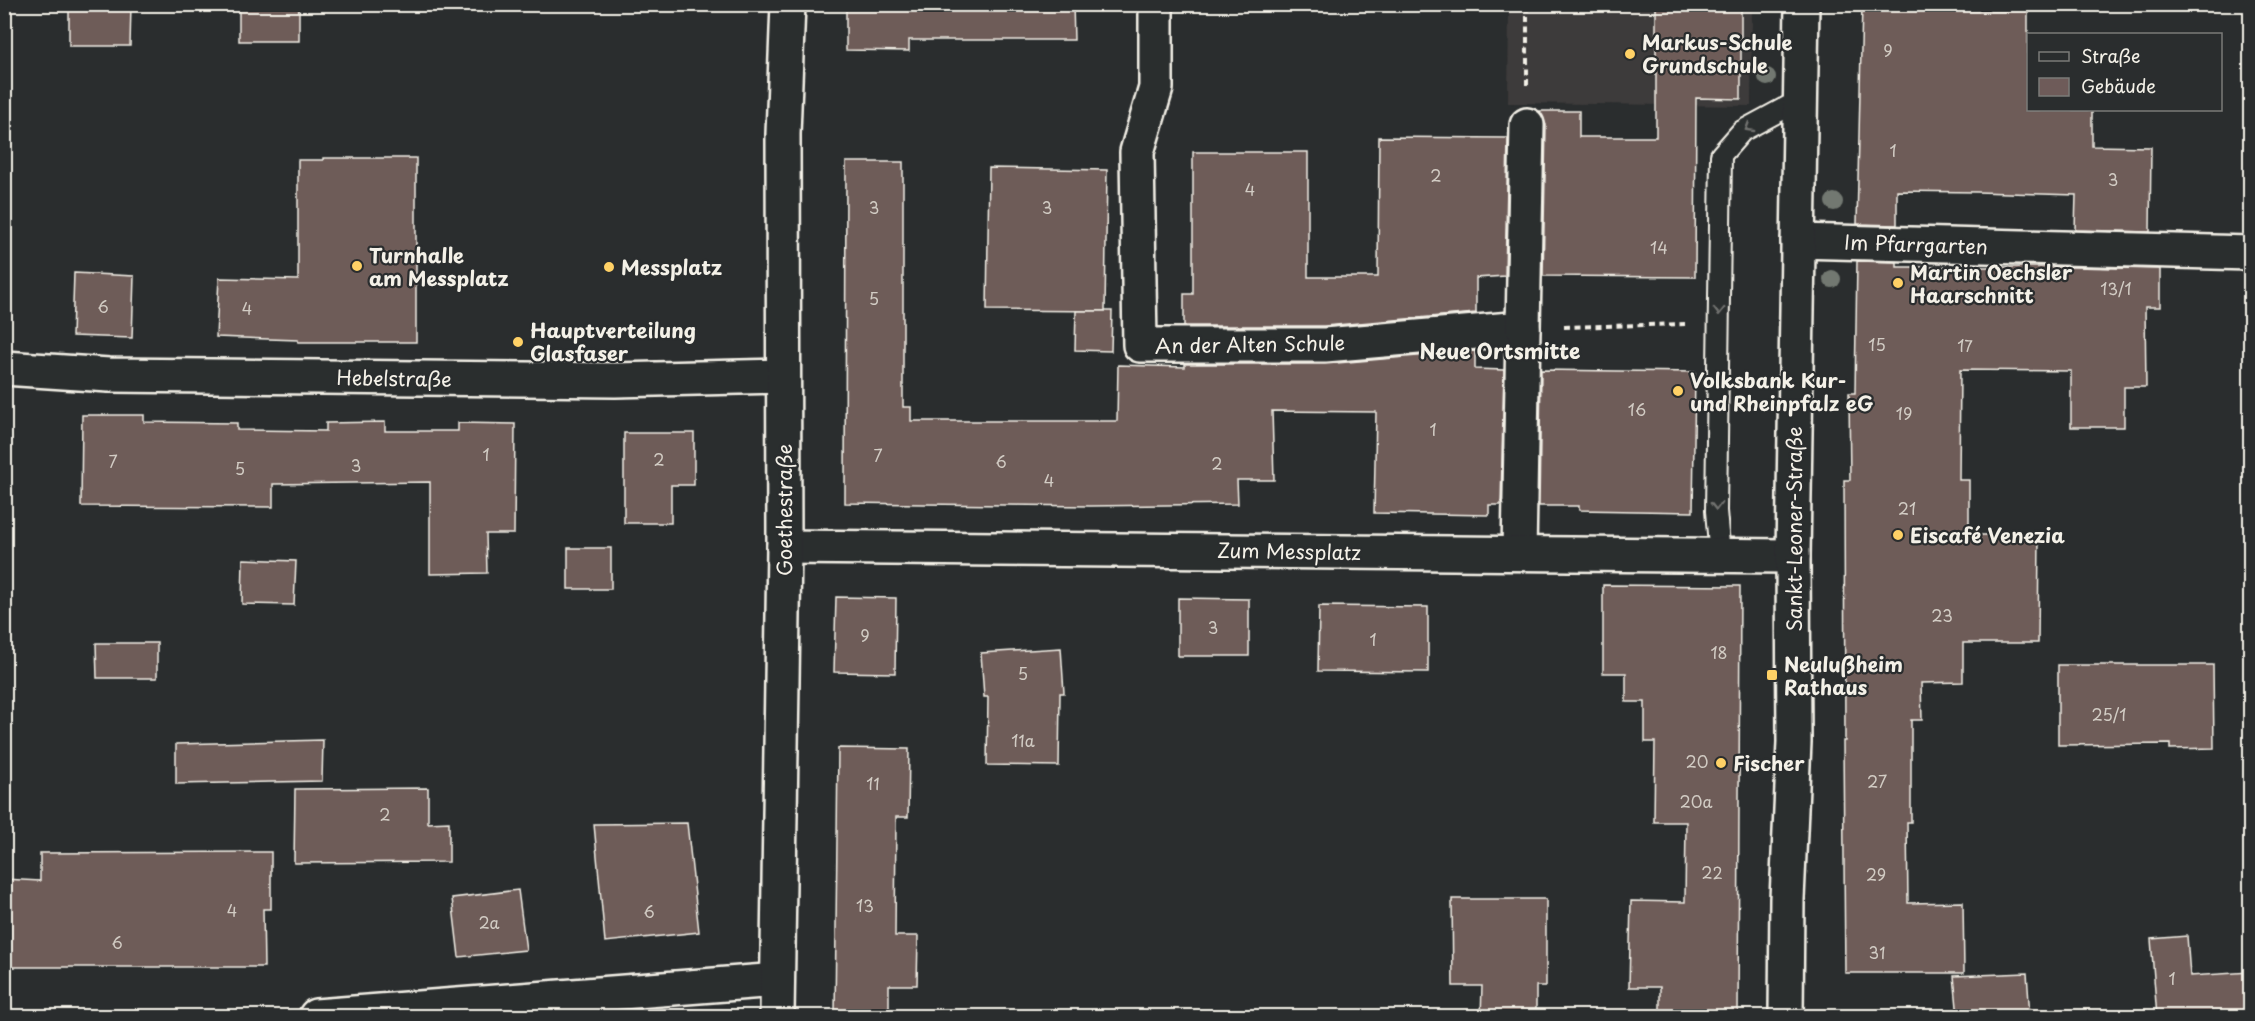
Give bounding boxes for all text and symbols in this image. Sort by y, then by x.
place label: Markus-Schule Grundschule [1642,27,1792,80]
legend [2027,33,2222,111]
house number: 9 [1883,38,1893,62]
text: Straße [2081,42,2141,69]
marker: Markus-Schule Grundschule [1623,47,1637,61]
text: Gebäude [2081,72,2156,99]
one-way arrow [1745,121,1755,132]
house number: 1 [1889,138,1897,162]
house number: 2 [1430,163,1442,187]
house number: 3 [2108,167,2118,191]
house number: 4 [1245,177,1255,201]
house number: 3 [869,195,879,219]
house number: 3 [1042,195,1052,219]
street label: Im Pfarrgarten [1844,226,1988,262]
house number: 14 [1650,235,1668,259]
place label: Turnhalle am Messplatz [369,240,509,293]
place label: Messplatz [621,252,722,282]
place label: Martin Oechsler Haarschnitt [1910,257,2073,310]
marker: Turnhalle am Messplatz [350,259,364,273]
marker: Messplatz [602,260,616,274]
marker: Martin Oechsler Haarschnitt [1891,276,1905,290]
house number: 13/1 [2100,276,2132,300]
house number: 5 [869,286,879,310]
house number: 6 [97,294,109,318]
house number: 4 [242,296,252,320]
one-way arrow [1713,306,1725,315]
place label: Hauptverteilung Glasfaser [530,315,696,368]
street label: An der Alten Schule [1155,327,1345,361]
house number: 15 [1868,332,1886,356]
house number: 17 [1957,333,1973,357]
district label: Neue Ortsmitte [1420,334,1580,366]
marker: Hauptverteilung Glasfaser [511,335,525,349]
street label: Hebelstraße [336,362,452,394]
place label: Volksbank Kur- und Rheinpfalz eG [1690,365,1873,418]
marker: Volksbank Kur- und Rheinpfalz eG [1671,384,1685,398]
house number: 16 [1628,397,1646,421]
house number: 19 [1896,401,1912,425]
house number: 1 [1429,417,1437,441]
street label: Sankt-Leoner-Straße [1779,426,1809,632]
house number: 1 [482,442,490,466]
house number: 7 [873,443,883,467]
street label: Goethestraße [769,444,799,576]
house number: 2 [653,447,665,471]
house number: 7 [108,449,118,473]
house number: 6 [995,449,1007,473]
house number: 2 [1211,451,1223,475]
house number: 3 [351,453,361,477]
house number: 5 [235,456,245,480]
house number: 4 [1044,468,1054,492]
house number: 21 [1898,496,1916,520]
one-way arrow [1710,501,1722,510]
place label: Eiscafé Venezia [1910,520,2065,550]
marker: Eiscafé Venezia [1891,528,1905,542]
street label: Zum Messplatz [1217,535,1361,567]
house number: 23 [1931,603,1953,627]
house number: 3 [1208,615,1218,639]
house number: 9 [860,623,870,647]
house number: 1 [1369,627,1377,651]
house number: 18 [1710,640,1728,664]
place label: Neulußheim Rathaus [1784,649,1903,702]
house number: 5 [1018,661,1028,685]
marker: Neulußheim Rathaus [1765,668,1779,682]
house number: 25/1 [2092,702,2127,726]
house number: 11a [1011,728,1035,752]
place label: Fischer [1733,748,1805,778]
house number: 20 [1686,749,1708,773]
marker: Fischer [1714,756,1728,770]
house number: 27 [1867,769,1887,793]
house number: 11 [866,771,880,795]
house number: 20a [1680,789,1712,813]
house number: 2 [379,802,391,826]
house number: 22 [1701,860,1723,884]
house number: 29 [1866,862,1886,886]
house number: 13 [856,893,874,917]
house number: 4 [227,898,237,922]
house number: 6 [643,899,655,923]
house number: 2a [479,910,500,934]
house number: 6 [111,930,123,954]
house number: 31 [1869,940,1885,964]
house number: 1 [2168,966,2176,990]

